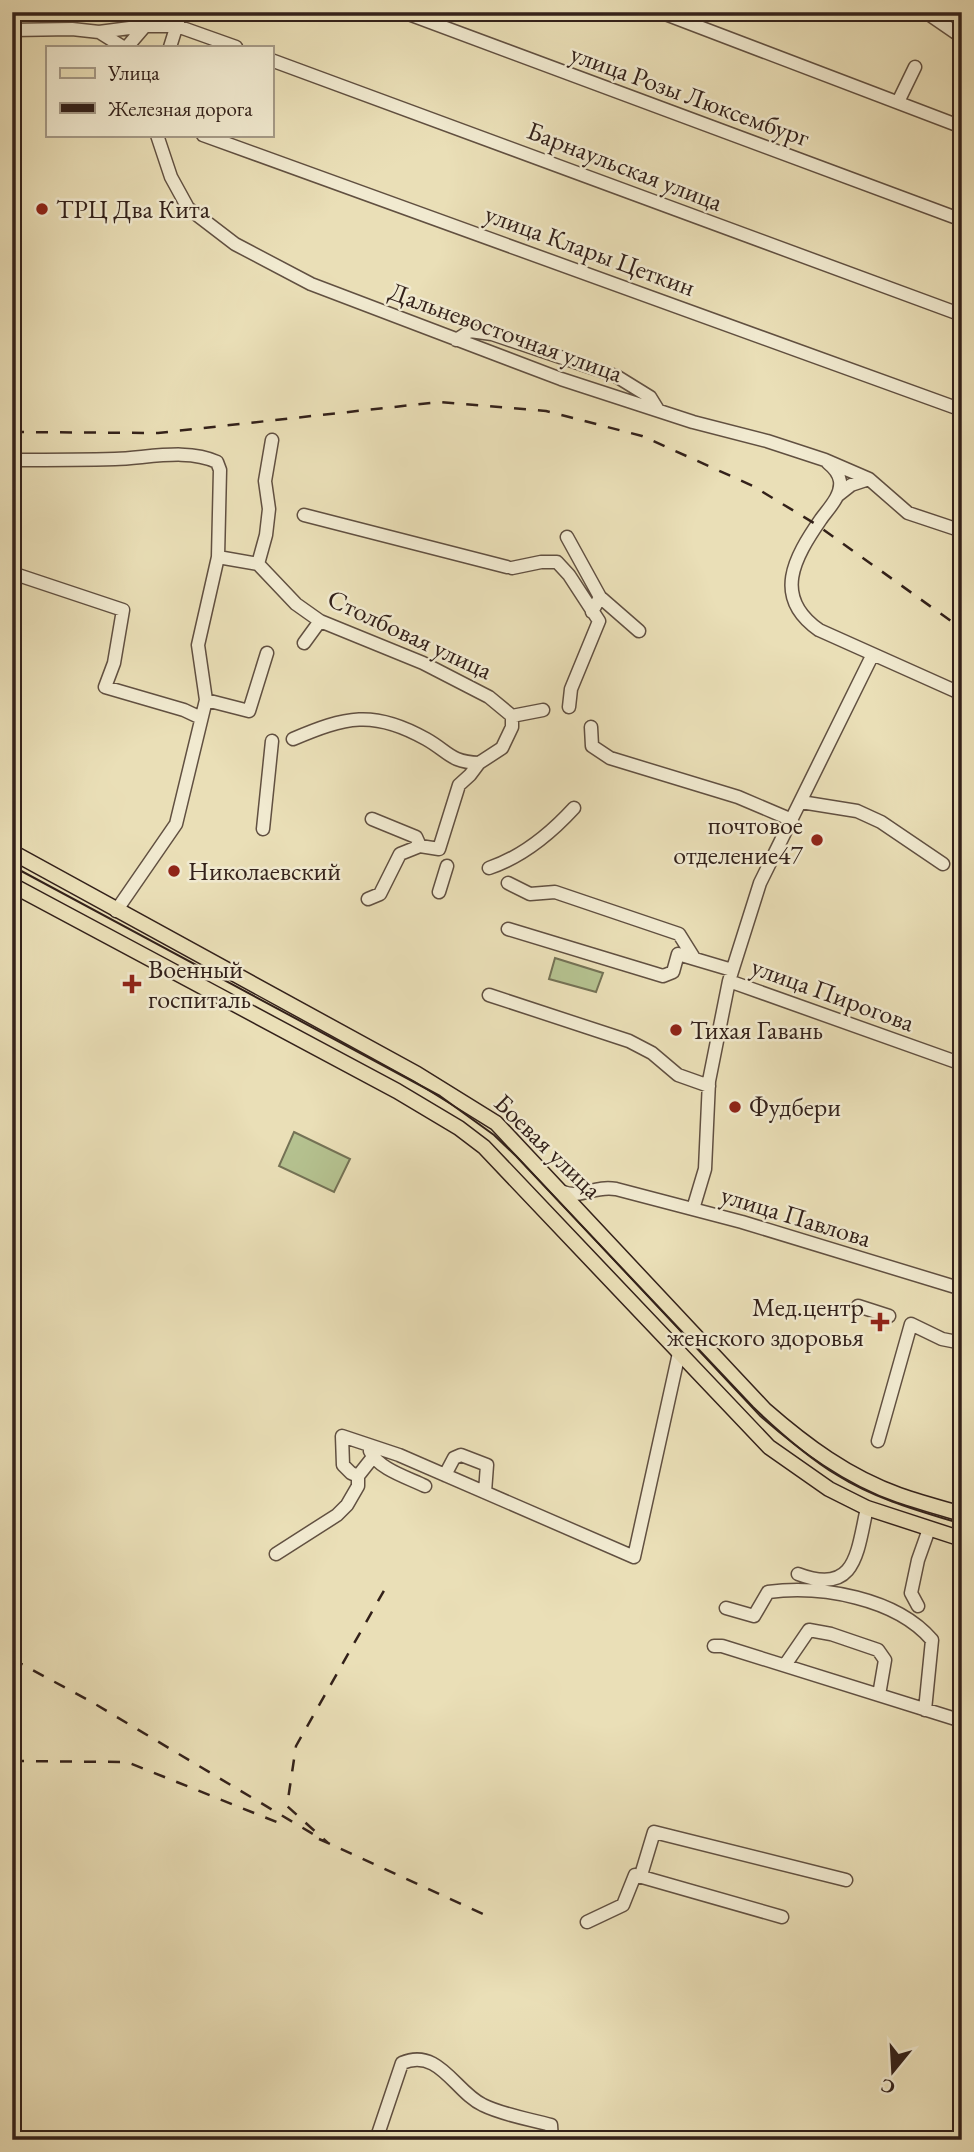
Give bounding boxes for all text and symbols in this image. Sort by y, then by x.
street label: улица Розы Люксембург [566,36,814,154]
legend [46,46,273,136]
text: Улица [107,59,160,86]
text: Железная дорога [107,95,253,122]
street label: Барнаульская улица [522,113,728,219]
place label: ТРЦ Два Кита [56,192,211,226]
street label: улица Клары Цеткин [480,196,700,304]
marker: ТРЦ Два Кита [34,201,50,217]
street label: Дальневосточная улица [385,274,628,390]
street label: Столбовая улица [322,581,498,687]
place label: почтовое отделение47 [673,808,804,872]
marker: почтовое отделение47 [809,832,825,848]
place label: Николаевский [188,854,341,888]
marker: Николаевский [166,863,182,879]
street label: улица Пирогова [747,949,920,1039]
place label: Военный госпиталь [148,952,251,1016]
marker: Военный госпиталь [122,974,142,994]
place label: Тихая Гавань [690,1013,823,1047]
marker: Тихая Гавань [668,1022,684,1038]
street label: Боевая улица [487,1086,610,1206]
place label: Фудбери [749,1090,841,1124]
marker: Фудбери [727,1099,743,1115]
street label: улица Павлова [717,1177,876,1255]
place label: Мед.центр женского здоровья [667,1290,864,1354]
marker: Мед.центр женского здоровья [870,1312,890,1332]
north arrow [858,2036,928,2106]
text: С [878,2073,898,2101]

